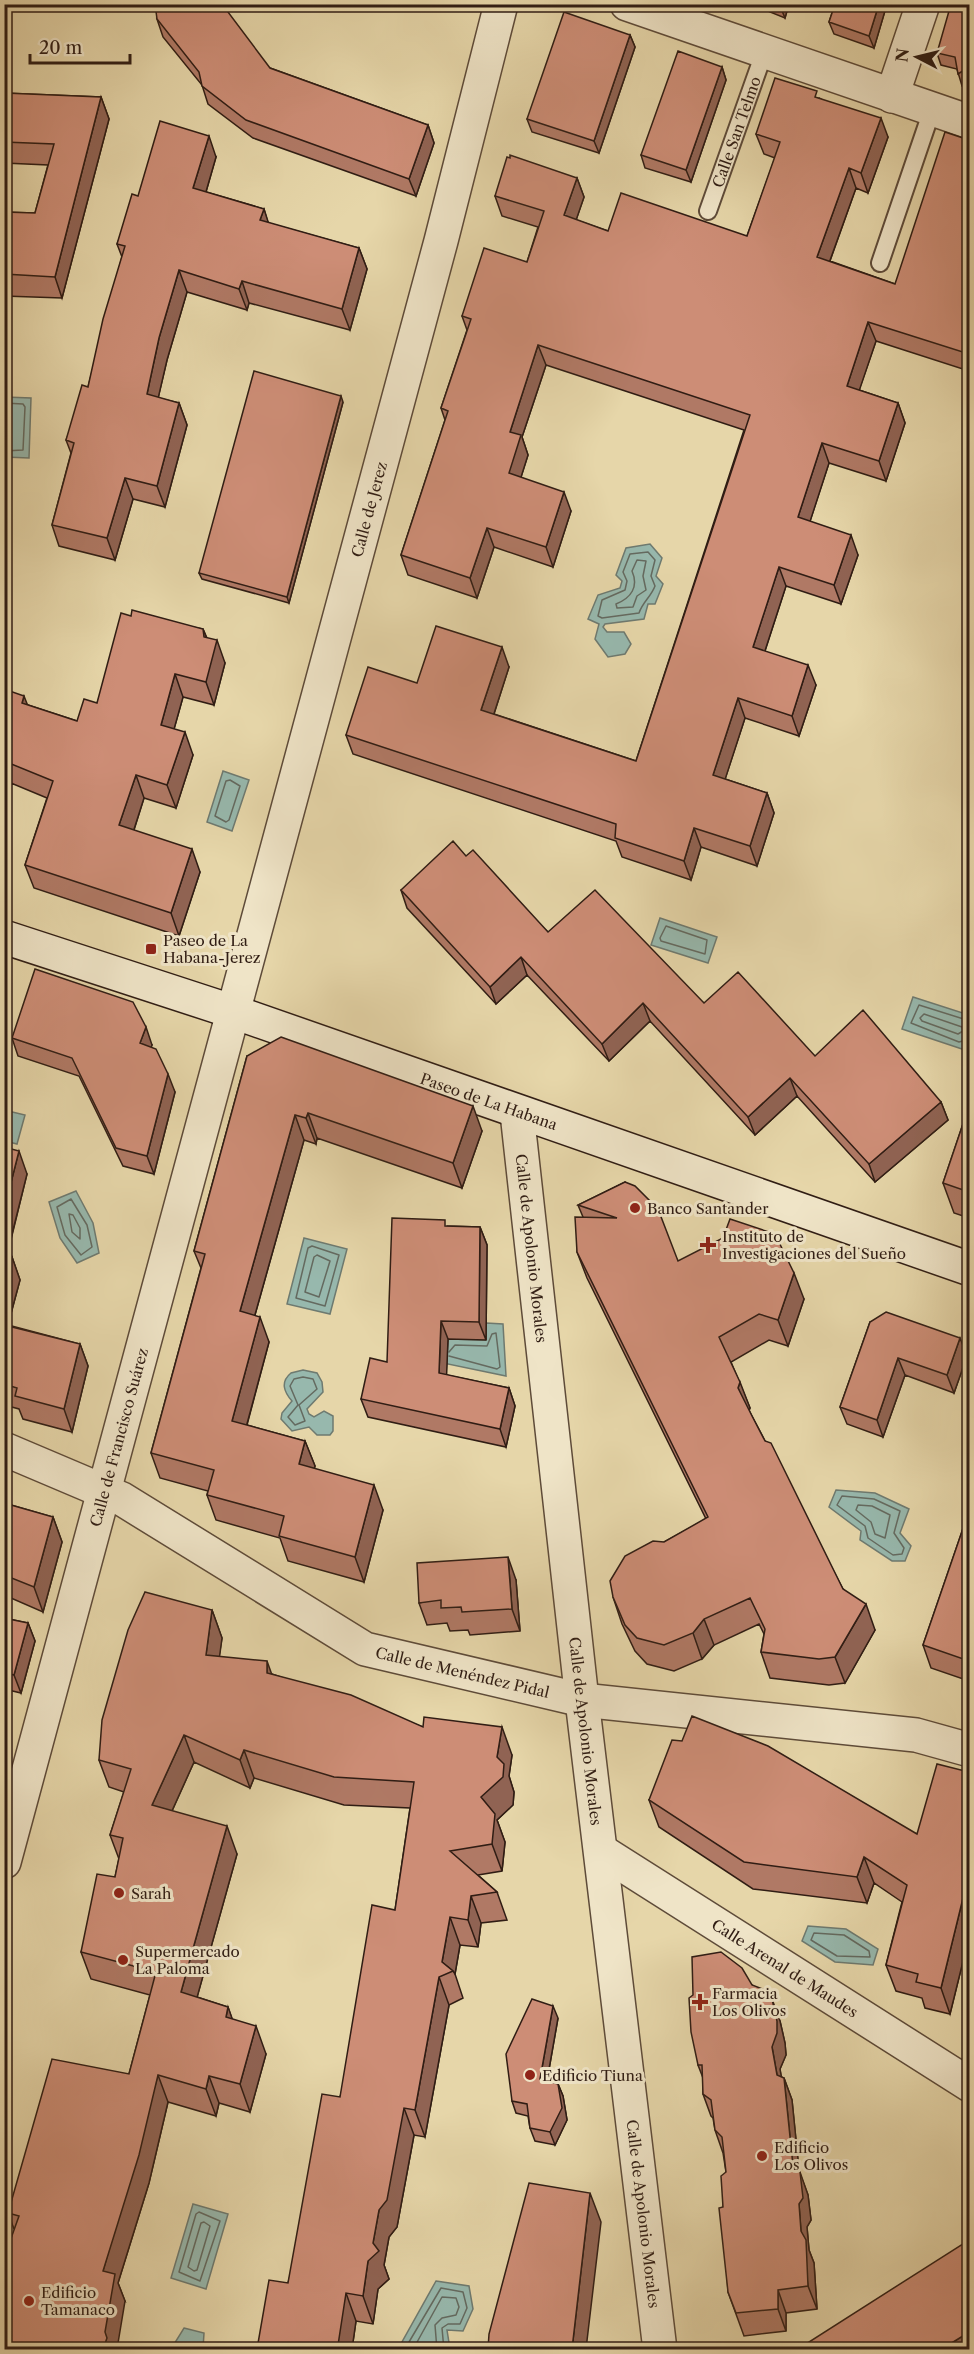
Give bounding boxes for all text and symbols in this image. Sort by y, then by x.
scale bar [30,27,130,65]
north arrow [887,27,947,87]
text: 20 m [39,37,83,59]
text: N [891,47,913,63]
street label: Calle San Telmo [708,74,764,190]
street label: Calle de Jerez [347,459,391,559]
place label: Paseo de La Habana-Jerez [163,931,261,967]
marker: Paseo de La Habana-Jerez [144,942,158,956]
street label: Paseo de La Habana [418,1068,560,1134]
street label: Calle de Apolonio Morales [512,1153,552,1344]
place label: Banco Santander [647,1199,769,1218]
marker: Banco Santander [628,1201,642,1215]
place label: Instituto de Investigaciones del Sueño [722,1227,906,1263]
marker: Instituto de Investigaciones del Sueño [699,1236,717,1254]
street label: Calle de Francisco Suárez [85,1346,152,1529]
street label: Calle de Apolonio Morales [566,1636,606,1827]
street label: Calle de Menéndez Pidal [374,1642,552,1702]
place label: Sarah [131,1884,172,1903]
marker: Sarah [112,1886,126,1900]
street label: Calle Arenal de Maudes [708,1914,862,2021]
place label: Supermercado La Paloma [135,1942,240,1978]
marker: Supermercado La Paloma [116,1953,130,1967]
place label: Farmacia Los Olivos [712,1984,786,2020]
marker: Farmacia Los Olivos [693,1995,707,2009]
place label: Edificio Tiuna [542,2066,643,2085]
marker: Edificio Tiuna [523,2068,537,2082]
street label: Calle de Apolonio Morales [623,2118,664,2309]
place label: Edificio Los Olivos [774,2138,848,2174]
marker: Edificio Los Olivos [755,2149,769,2163]
place label: Edificio Tamanaco [41,2283,115,2319]
marker: Edificio Tamanaco [22,2294,36,2308]

